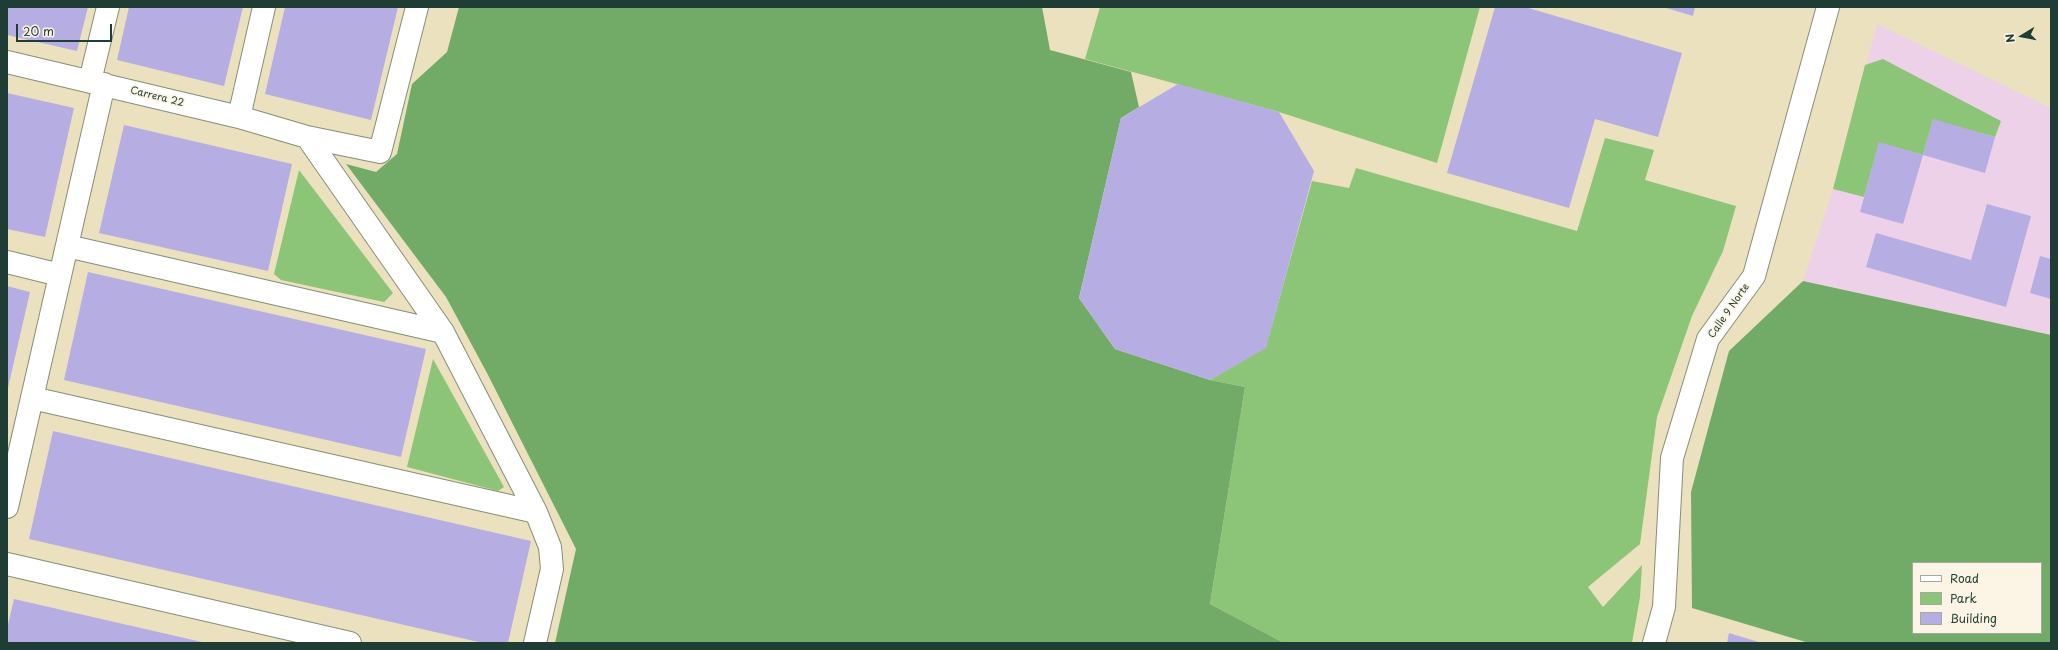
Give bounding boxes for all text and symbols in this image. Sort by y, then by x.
scale bar [18,16,114,42]
north arrow [2002,16,2042,56]
text: 20 m [23,22,54,40]
text: N [2001,32,2019,44]
street label: Carrera 22 [129,85,185,109]
street label: Calle 9 Norte [1706,281,1752,341]
legend [1912,562,2042,634]
text: Road [1950,569,1979,587]
text: Park [1950,589,1977,607]
text: Building [1950,609,1997,627]

